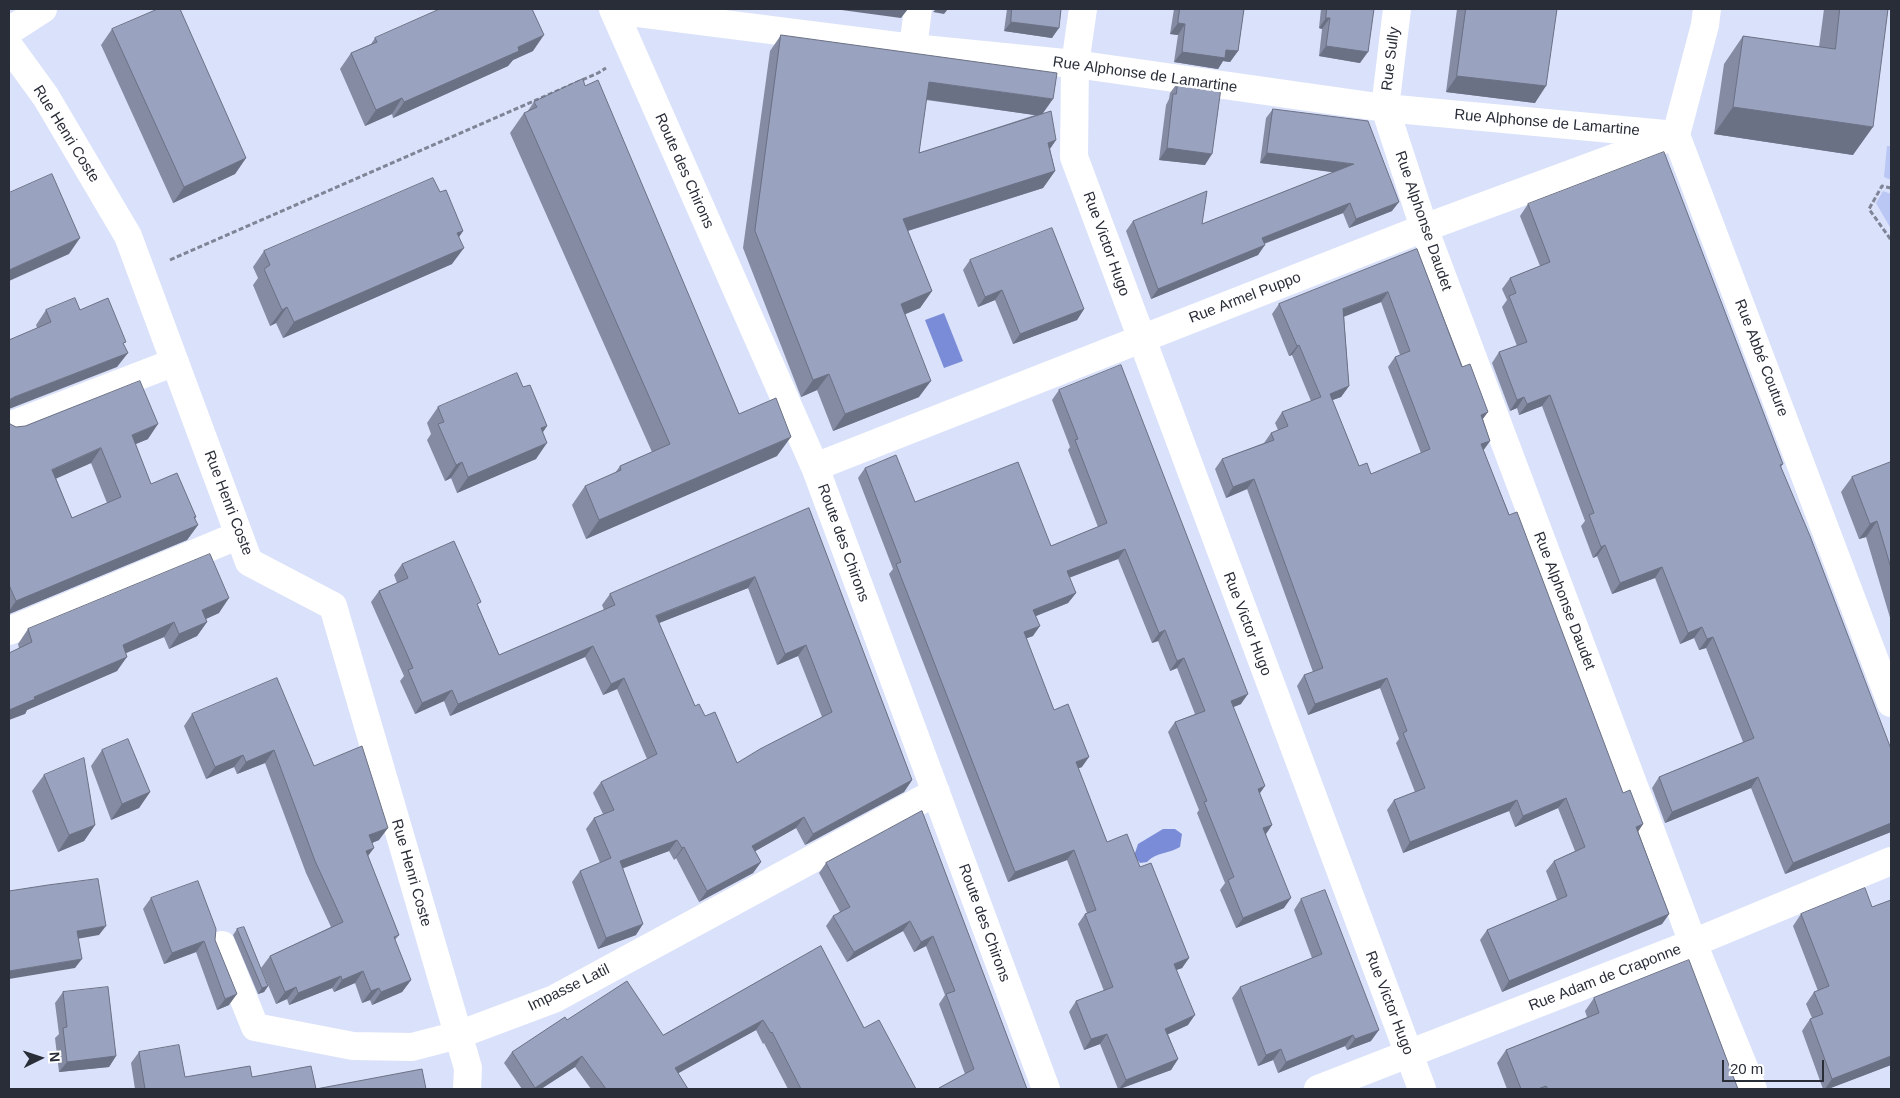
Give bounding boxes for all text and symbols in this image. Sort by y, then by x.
street label: Rue Sully [1378,26,1404,92]
street label: Rue Alphonse de Lamartine [1052,53,1238,97]
street label: Rue Henri Coste [29,82,103,186]
street label: Rue Alphonse de Lamartine [1454,106,1640,140]
street label: Route des Chirons [651,111,717,231]
street label: Rue Alphonse Daudet [1391,149,1455,293]
street label: Rue Victor Hugo [1079,189,1133,299]
street label: Rue Armel Puppo [1187,268,1303,328]
street label: Rue Abbé Couture [1730,297,1792,419]
street label: Rue Henri Coste [200,448,256,558]
street label: Route des Chirons [813,482,873,604]
street label: Rue Alphonse Daudet [1529,529,1599,673]
street label: Rue Victor Hugo [1219,570,1275,678]
street label: Rue Henri Coste [387,817,435,929]
street label: Route des Chirons [954,862,1014,984]
street label: Rue Adam de Craponne [1526,941,1684,1015]
street label: Rue Victor Hugo [1361,949,1417,1057]
street label: Impasse Latil [525,961,613,1015]
north arrow [15,1033,65,1083]
scale bar [1725,1050,1828,1082]
text: N [47,1051,63,1063]
text: 20 m [1730,1060,1763,1077]

